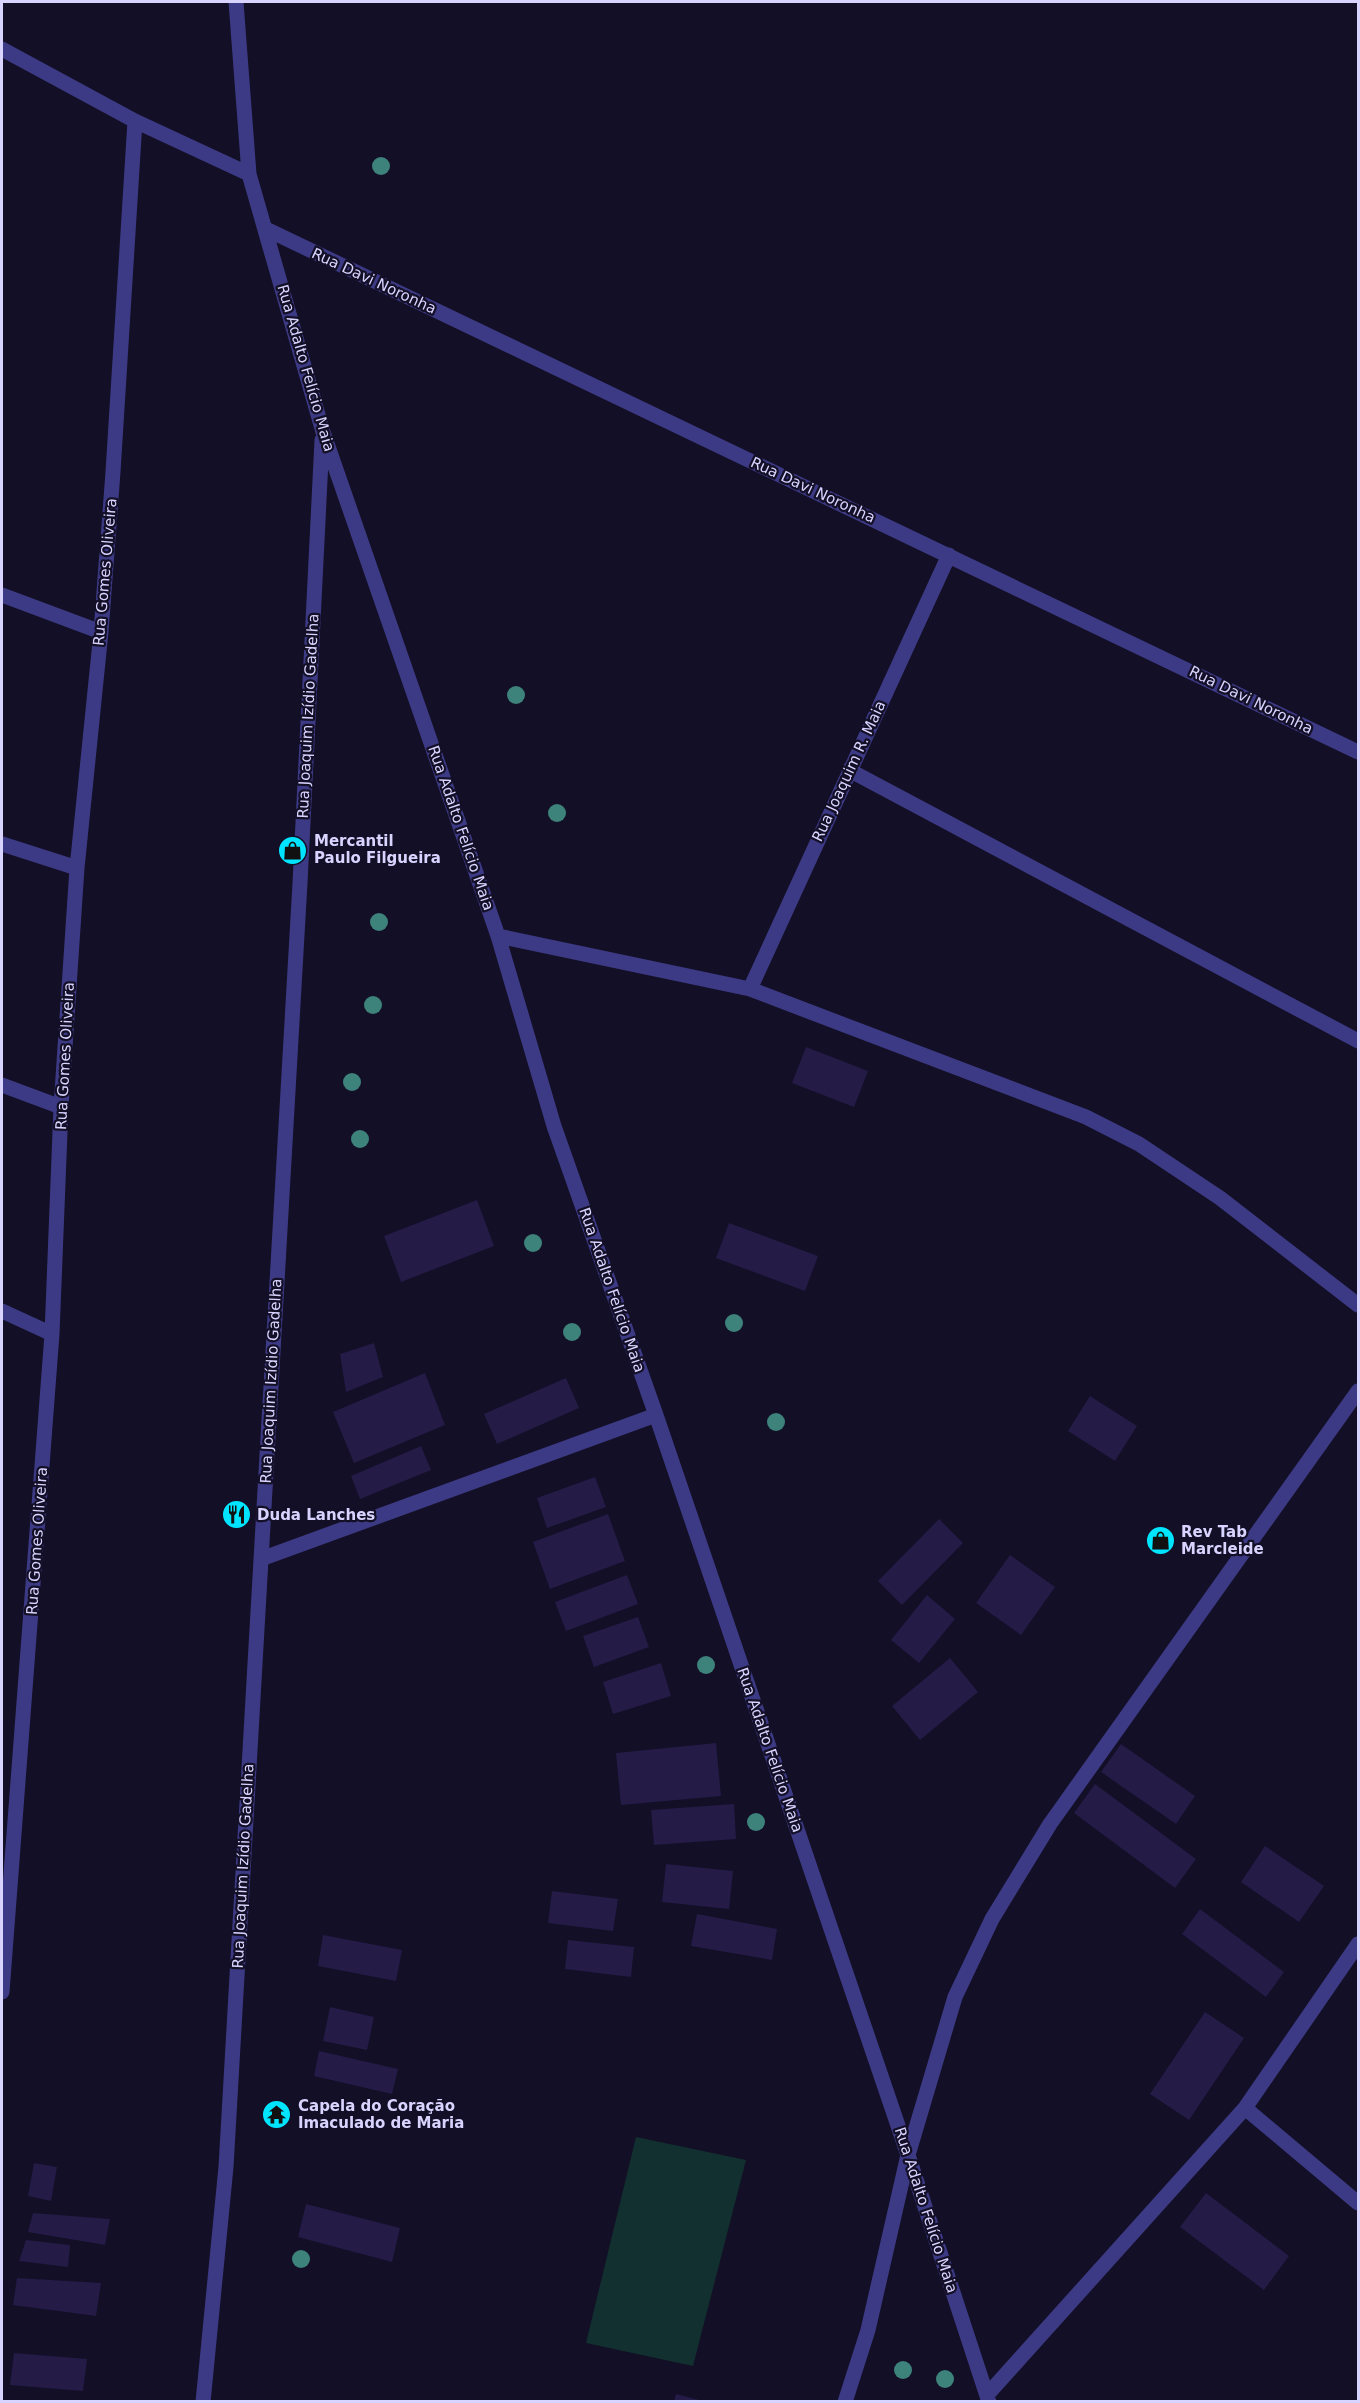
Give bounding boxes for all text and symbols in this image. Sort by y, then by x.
street label: Rua Davi Noronha [309,244,439,318]
street label: Rua Adalto Felício Maia [273,282,339,454]
street label: Rua Davi Noronha [748,453,878,527]
street label: Rua Gomes Oliveira [90,497,120,647]
street label: Rua Joaquim Izídio Gadelha [294,613,322,819]
street label: Rua Davi Noronha [1186,662,1316,738]
street label: Rua Joaquim R. Maia [808,698,890,844]
street label: Rua Adalto Felício Maia [424,743,498,913]
place label: Mercantil Paulo Filgueira [314,832,441,867]
shop icon: Mercantil Paulo Filgueira [277,834,309,866]
street label: Rua Gomes Oliveira [52,982,78,1130]
street label: Rua Adalto Felício Maia [575,1205,649,1375]
street label: Rua Joaquim Izídio Gadelha [257,1278,285,1484]
street label: Rua Gomes Oliveira [23,1466,51,1616]
restaurant icon: Duda Lanches [220,1499,252,1531]
place label: Duda Lanches [257,1506,375,1524]
place label: Rev Tab Marcleide [1181,1523,1264,1558]
shop icon: Rev Tab Marcleide [1144,1525,1176,1557]
street label: Rua Adalto Felício Maia [733,1665,807,1835]
street label: Rua Joaquim Izídio Gadelha [229,1763,257,1969]
place label: Capela do Coração Imaculado de Maria [298,2097,464,2132]
temple icon: Capela do Coração Imaculado de Maria [261,2099,293,2131]
street label: Rua Adalto Felício Maia [891,2125,961,2295]

